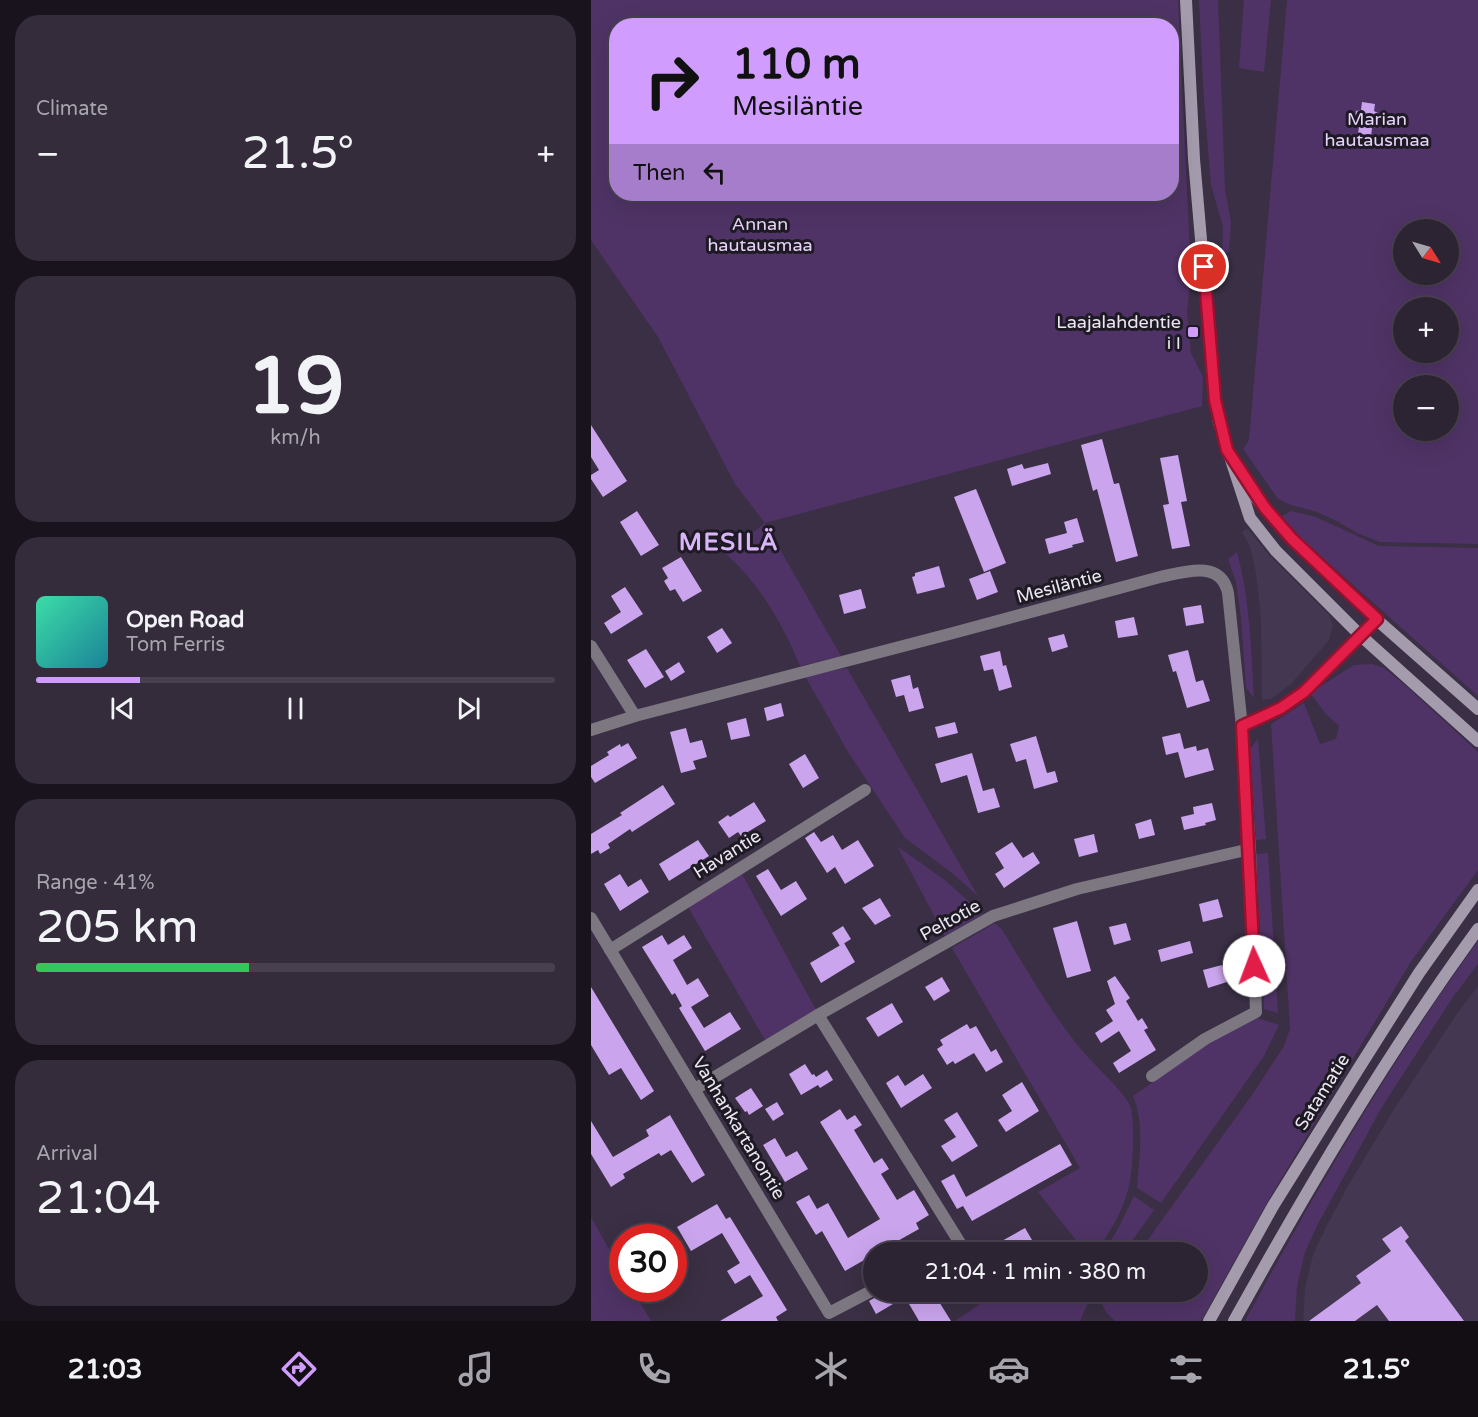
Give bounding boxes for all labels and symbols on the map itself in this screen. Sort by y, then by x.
park label: Marian hautausmaa [1324,108,1430,151]
park label: Annan hautausmaa [707,213,813,256]
north arrow [1393,219,1459,285]
pin [1178,241,1229,292]
place label: Laajalahdentie i I [1056,311,1181,354]
marker: Laajalahdentie i I [1186,325,1200,339]
district label: MESILÄ [679,528,779,557]
street label: Mesiläntie [1014,564,1104,608]
street label: Havantie [689,825,765,883]
street label: Peltotie [916,894,984,946]
position arrow [1222,934,1286,998]
street label: Satamatie [1290,1050,1354,1134]
street label: Vanhankartanontie [688,1053,790,1203]
speed limit sign: 30 [609,1224,687,1302]

